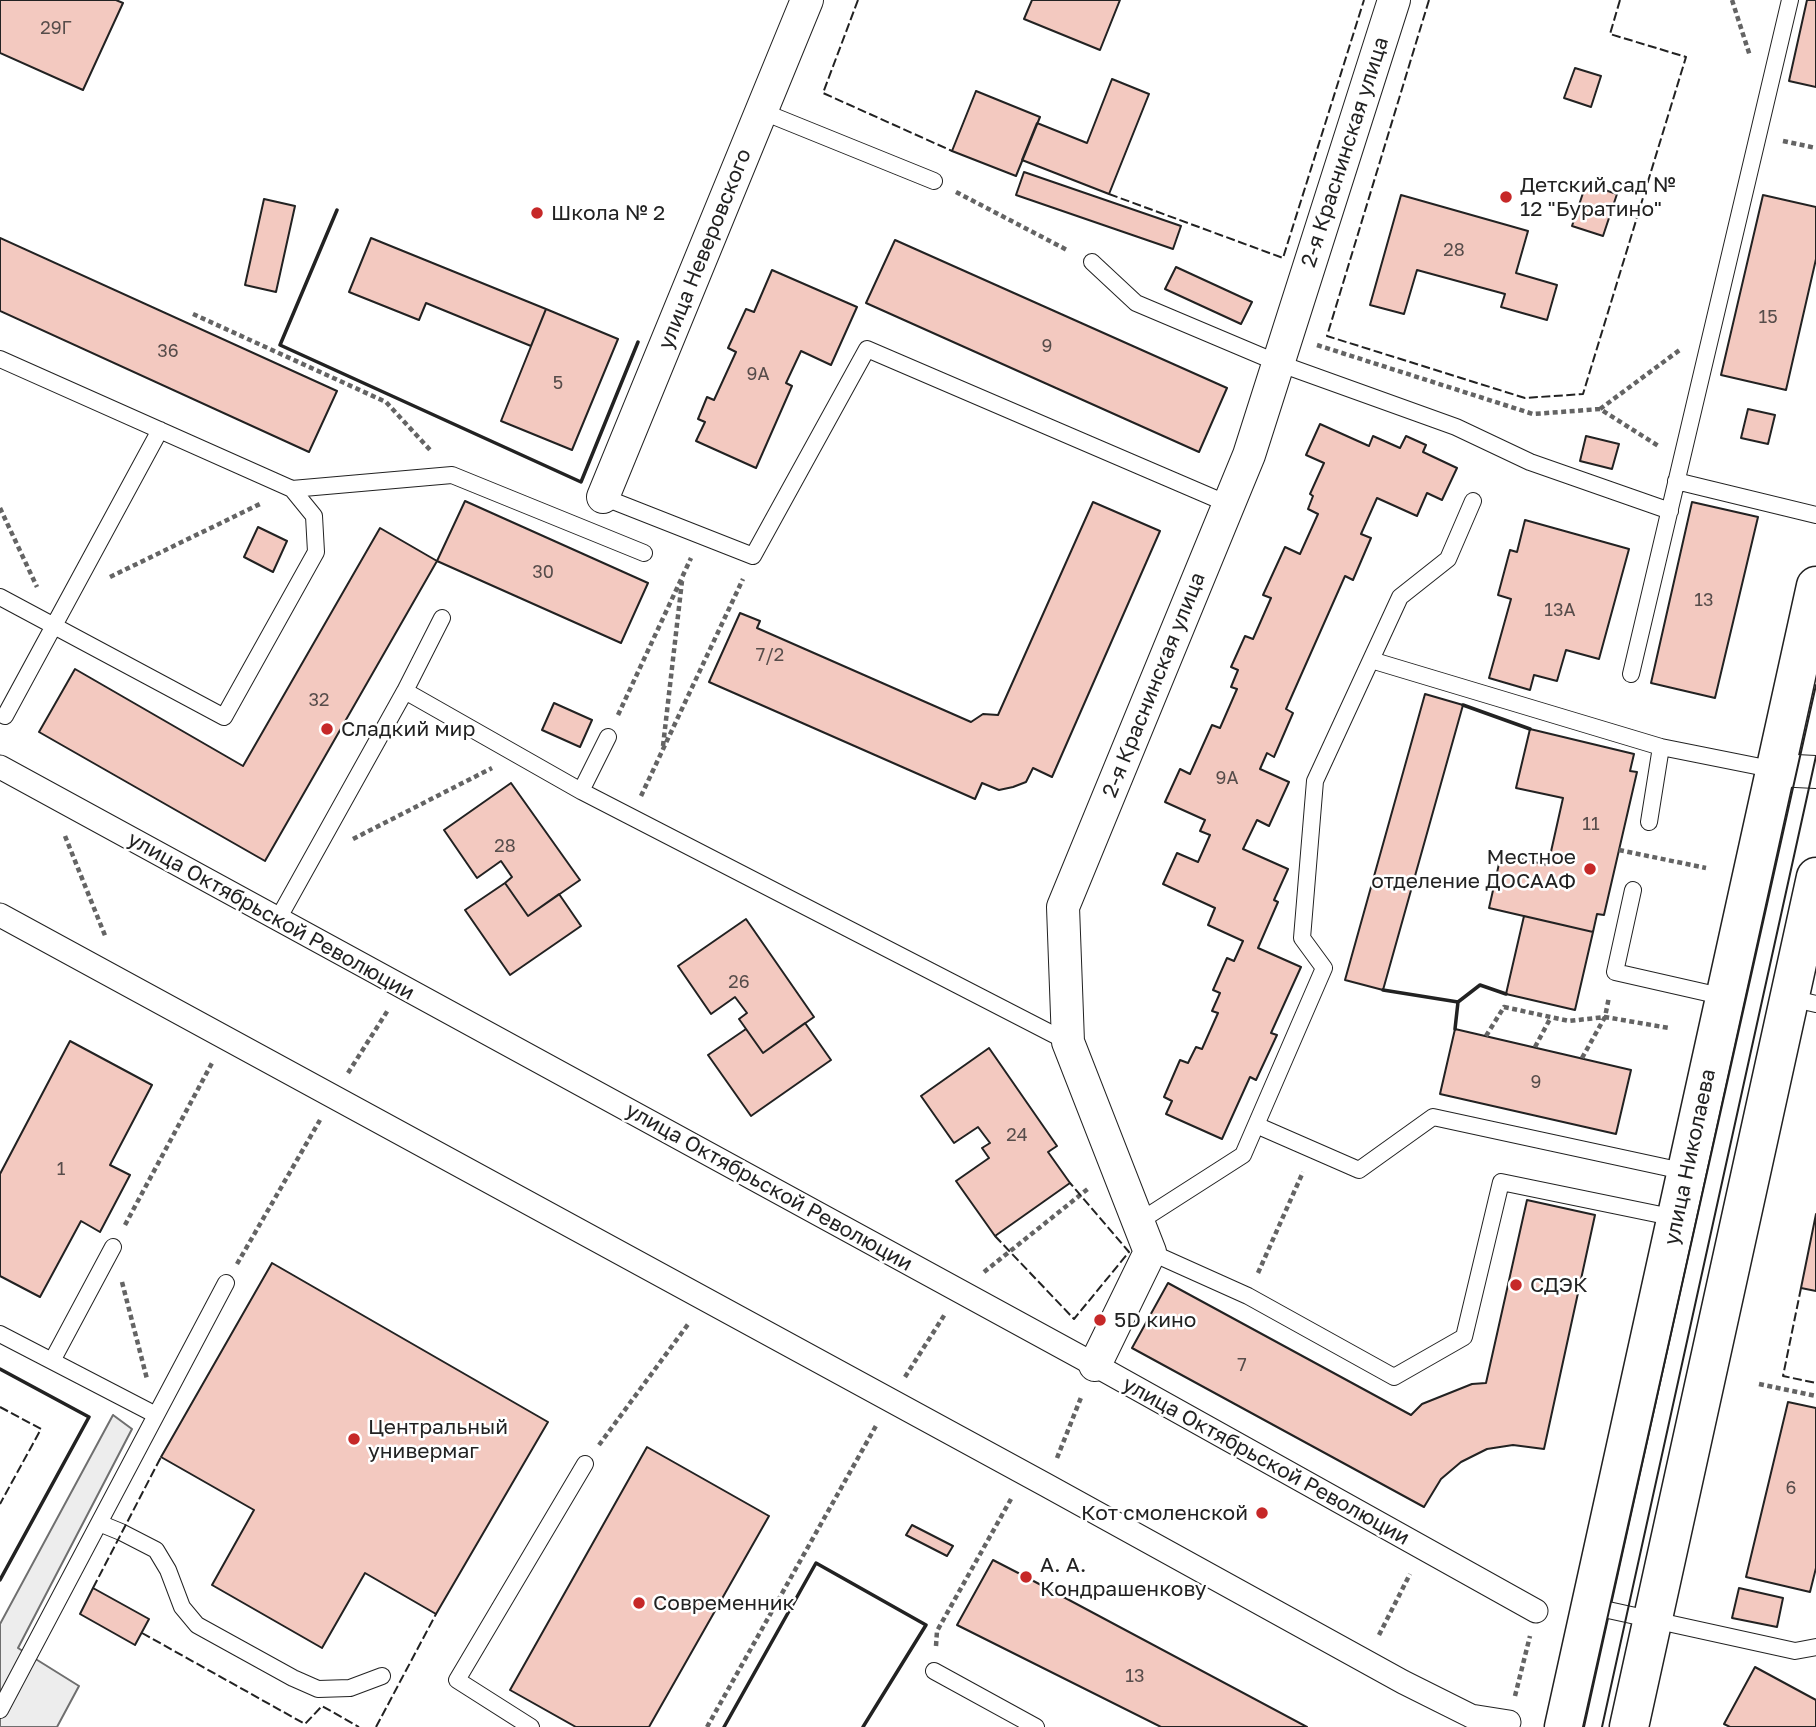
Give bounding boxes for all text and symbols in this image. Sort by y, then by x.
house number: 29Г [40,17,72,39]
street label: 2-я Краснинская улица [1296,34,1394,270]
street label: улица Неверовского [653,145,757,353]
place label: Детский сад № 12 "Буратино" [1520,172,1676,222]
marker: Детский сад № 12 "Буратино" [1498,189,1514,205]
place label: Школа № 2 [551,200,665,226]
marker: Школа № 2 [529,205,545,221]
house number: 28 [1443,239,1465,261]
house number: 15 [1758,306,1778,328]
house number: 9 [1042,335,1052,357]
house number: 36 [157,340,179,362]
house number: 9А [747,363,769,385]
house number: 5 [553,372,563,394]
house number: 30 [532,561,554,583]
street label: 2-я Краснинская улица [1097,569,1211,801]
house number: 13 [1694,589,1714,611]
house number: 13А [1544,599,1576,621]
house number: 7/2 [756,644,784,666]
house number: 32 [309,689,329,711]
place label: Сладкий мир [341,716,475,742]
marker: Сладкий мир [319,721,335,737]
house number: 9А [1216,767,1238,789]
house number: 11 [1582,813,1600,835]
street label: улица Октябрьской Революции [123,826,419,1006]
house number: 28 [494,835,516,857]
place label: Местное отделение ДОСААФ [1371,844,1576,894]
marker: Местное отделение ДОСААФ [1582,861,1598,877]
house number: 26 [728,971,750,993]
street label: улица Николаева [1659,1067,1721,1247]
house number: 9 [1531,1071,1541,1093]
street label: улица Октябрьской Революции [621,1097,917,1277]
house number: 24 [1006,1124,1028,1146]
house number: 1 [57,1158,65,1180]
place label: СДЭК [1530,1272,1588,1298]
marker: СДЭК [1508,1277,1524,1293]
place label: 5D кино [1114,1307,1196,1333]
marker: 5D кино [1092,1312,1108,1328]
house number: 7 [1237,1354,1247,1376]
street label: улица Октябрьской Революции [1118,1371,1414,1551]
place label: Центральный универмаг [368,1414,508,1464]
marker: Центральный универмаг [346,1431,362,1447]
house number: 6 [1786,1477,1796,1499]
place label: Кот смоленской [1081,1500,1248,1526]
marker: Кот смоленской [1254,1505,1270,1521]
place label: А. А. Кондрашенкову [1040,1552,1207,1602]
marker: А. А. Кондрашенкову [1018,1569,1034,1585]
place label: Современник [653,1590,795,1616]
marker: Современник [631,1595,647,1611]
house number: 13 [1125,1665,1145,1687]

